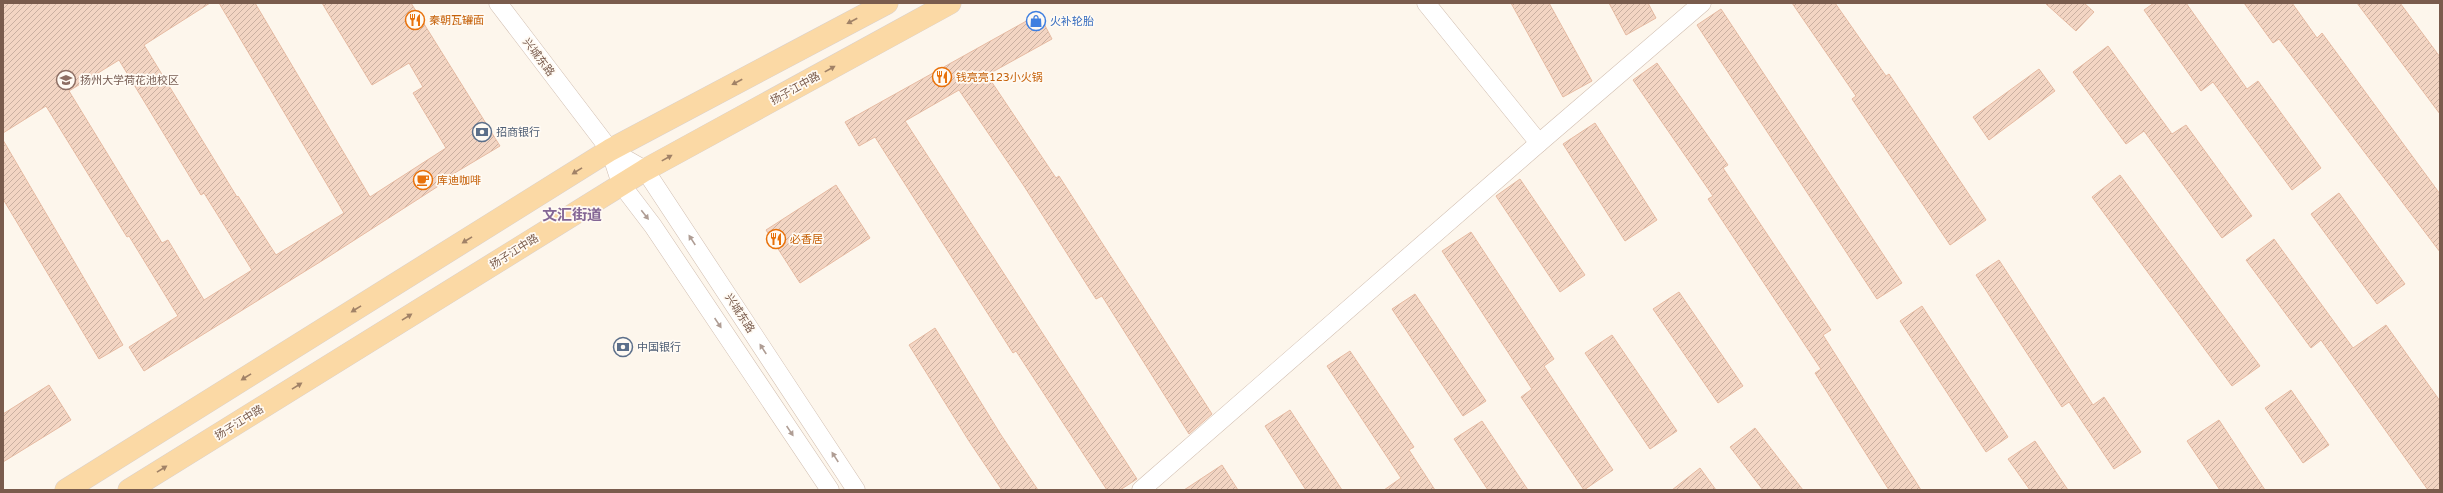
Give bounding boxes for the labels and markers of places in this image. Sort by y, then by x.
restaurant icon: 秦朝瓦罐面 [404,9,426,31]
shop icon: 火补轮胎 [1025,10,1047,32]
place label: 秦朝瓦罐面 [429,14,484,27]
place label: 火补轮胎 [1050,15,1094,28]
restaurant icon: 钱亮亮123小火锅 [931,66,953,88]
school or university icon: 扬州大学荷花池校区 [55,69,77,91]
place label: 钱亮亮123小火锅 [956,71,1043,84]
place label: 扬州大学荷花池校区 [80,74,179,87]
bank icon: 招商银行 [471,121,493,143]
place label: 招商银行 [496,126,540,139]
cafe icon: 库迪咖啡 [412,169,434,191]
place label: 库迪咖啡 [437,174,481,187]
restaurant icon: 必香居 [765,228,787,250]
place label: 必香居 [790,233,823,246]
bank icon: 中国银行 [612,336,634,358]
place label: 中国银行 [637,341,681,354]

